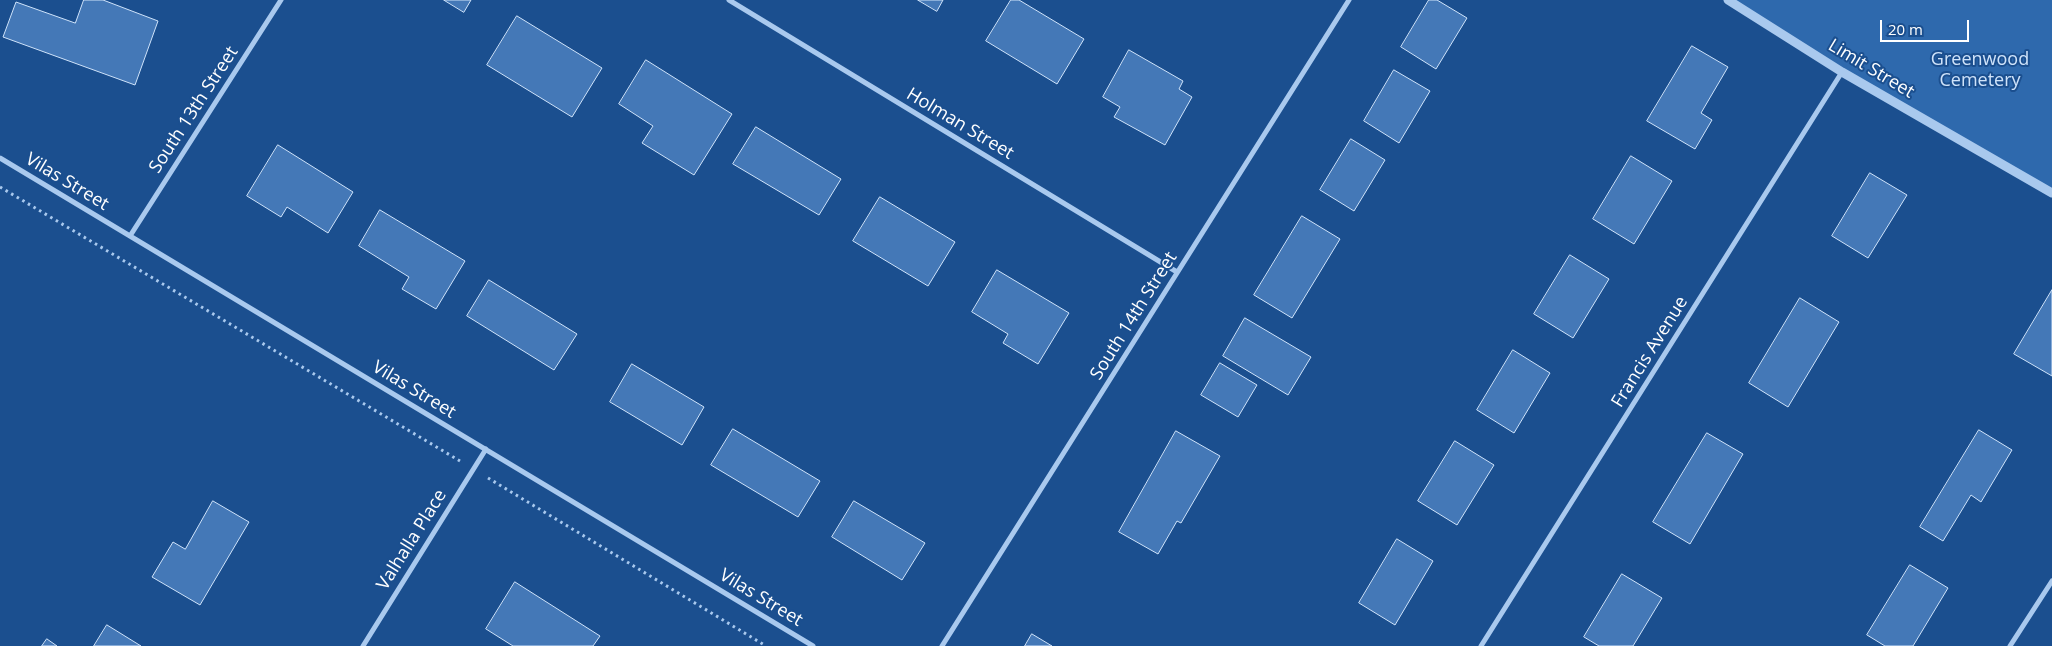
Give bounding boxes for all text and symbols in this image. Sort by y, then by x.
scale bar [1882,10,1971,42]
text: 20 m [1888,19,1923,39]
street label: Limit Street [1824,35,1918,103]
street label: South 13th Street [145,43,243,177]
park label: Greenwood Cemetery [1931,49,2029,92]
street label: Holman Street [902,84,1018,164]
street label: Vilas Street [21,149,113,215]
street label: South 14th Street [1086,248,1182,384]
street label: Francis Avenue [1607,293,1693,411]
street label: Vilas Street [368,357,460,423]
street label: Valhalla Place [373,486,451,594]
street label: Vilas Street [715,565,807,631]

